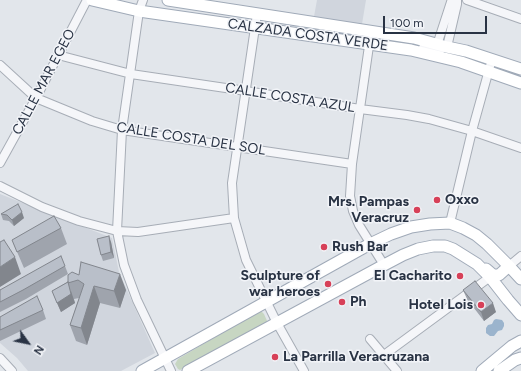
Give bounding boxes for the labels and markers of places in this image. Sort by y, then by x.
place label: Oxxo [445,192,479,208]
place label: Mrs. Pampas Veracruz [328,194,409,226]
marker: Oxxo [432,195,442,205]
marker: Mrs. Pampas Veracruz [412,205,422,215]
place label: Rush Bar [332,239,388,255]
marker: Rush Bar [319,242,329,252]
place label: Sculpture of war heroes [240,268,320,300]
place label: El Cacharito [374,268,452,284]
marker: El Cacharito [455,271,465,281]
marker: Sculpture of war heroes [323,279,333,289]
place label: Ph [350,294,366,310]
marker: Ph [337,297,347,307]
place label: Hotel Lois [408,297,473,313]
marker: Hotel Lois [476,300,486,310]
place label: La Parrilla Veracruzana [283,349,430,365]
marker: La Parrilla Veracruzana [270,352,280,362]

